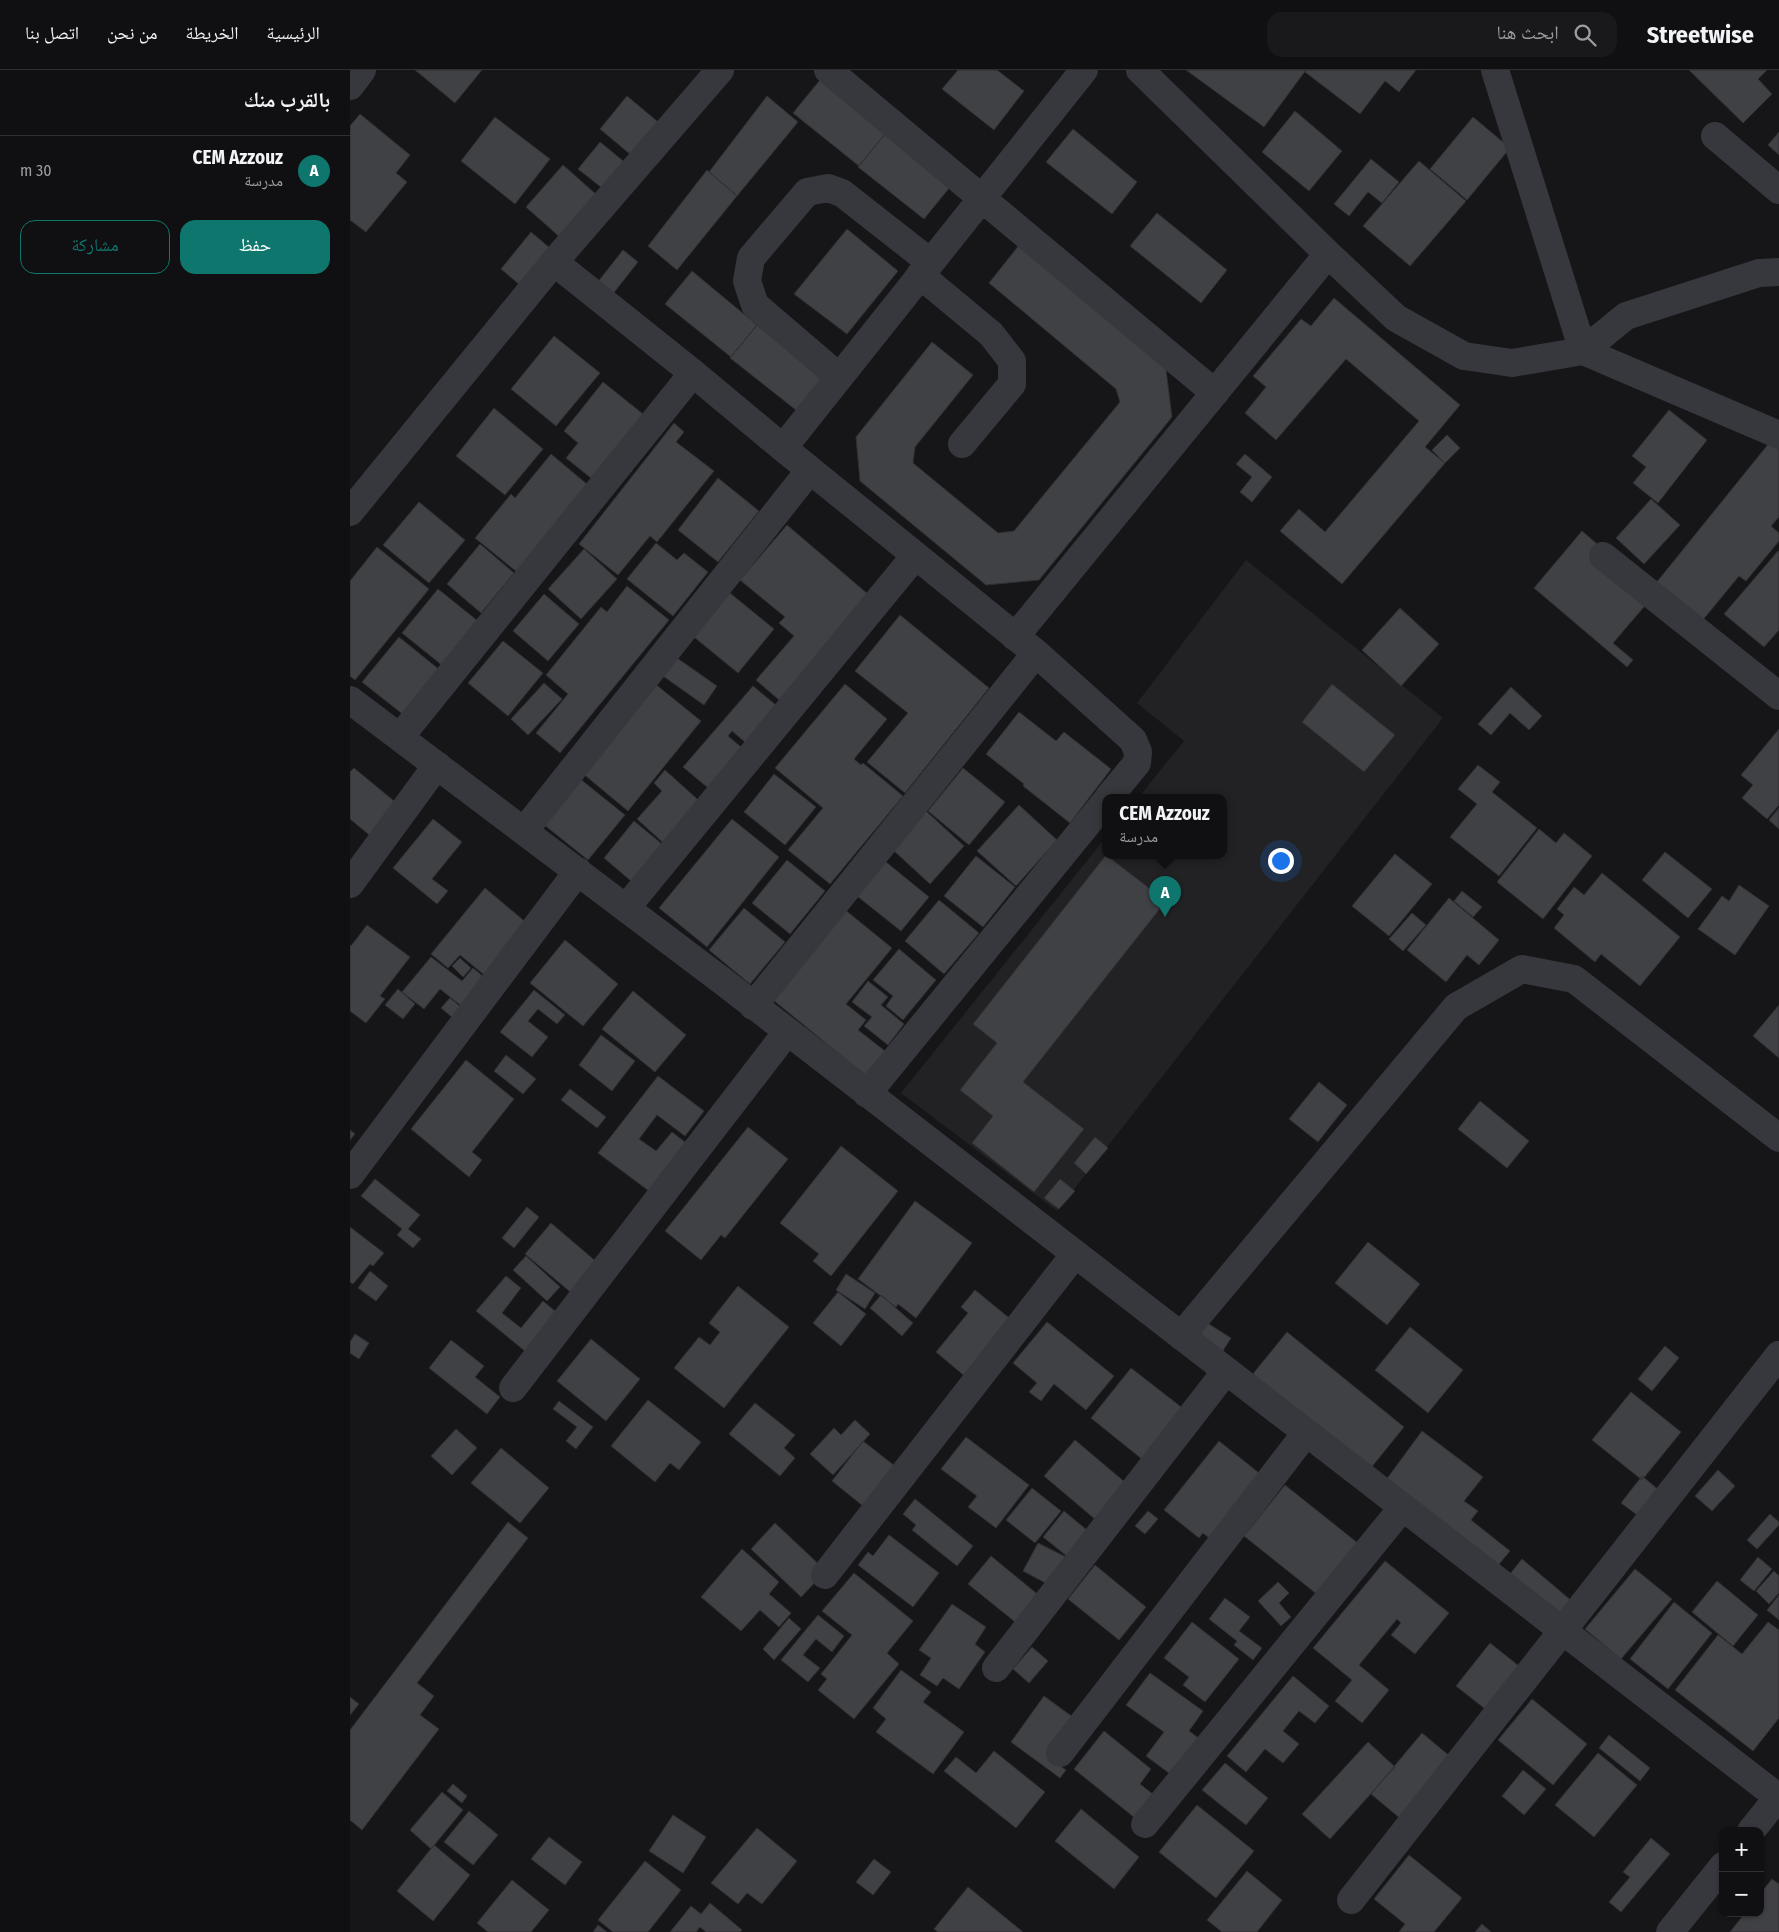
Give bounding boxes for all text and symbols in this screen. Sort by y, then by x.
search box [1267,12,1617,57]
text: ابحث هنا [1496,21,1559,44]
icon: search [1571,21,1599,49]
text: Streetwise [1647,21,1754,49]
text: اتصل بنا [25,22,79,44]
text: من نحن [107,22,158,44]
text: الخريطة [186,22,239,44]
text: الرئيسية [267,22,320,44]
text: بالقرب منك [244,87,330,113]
text: CEM Azzouz [192,146,283,169]
text: 30 m [20,161,52,180]
text: A [310,161,318,180]
text: مدرسة [244,171,283,190]
button: مشاركة [20,220,170,274]
button: حفظ [180,220,330,274]
popup [1102,794,1227,859]
text: CEM Azzouz [1119,802,1210,825]
text: مدرسة [1119,827,1158,846]
your location [1268,848,1294,874]
pin: A [1149,876,1181,917]
map controls [1719,1827,1764,1917]
button: + [1719,1827,1764,1872]
button: − [1719,1872,1764,1917]

